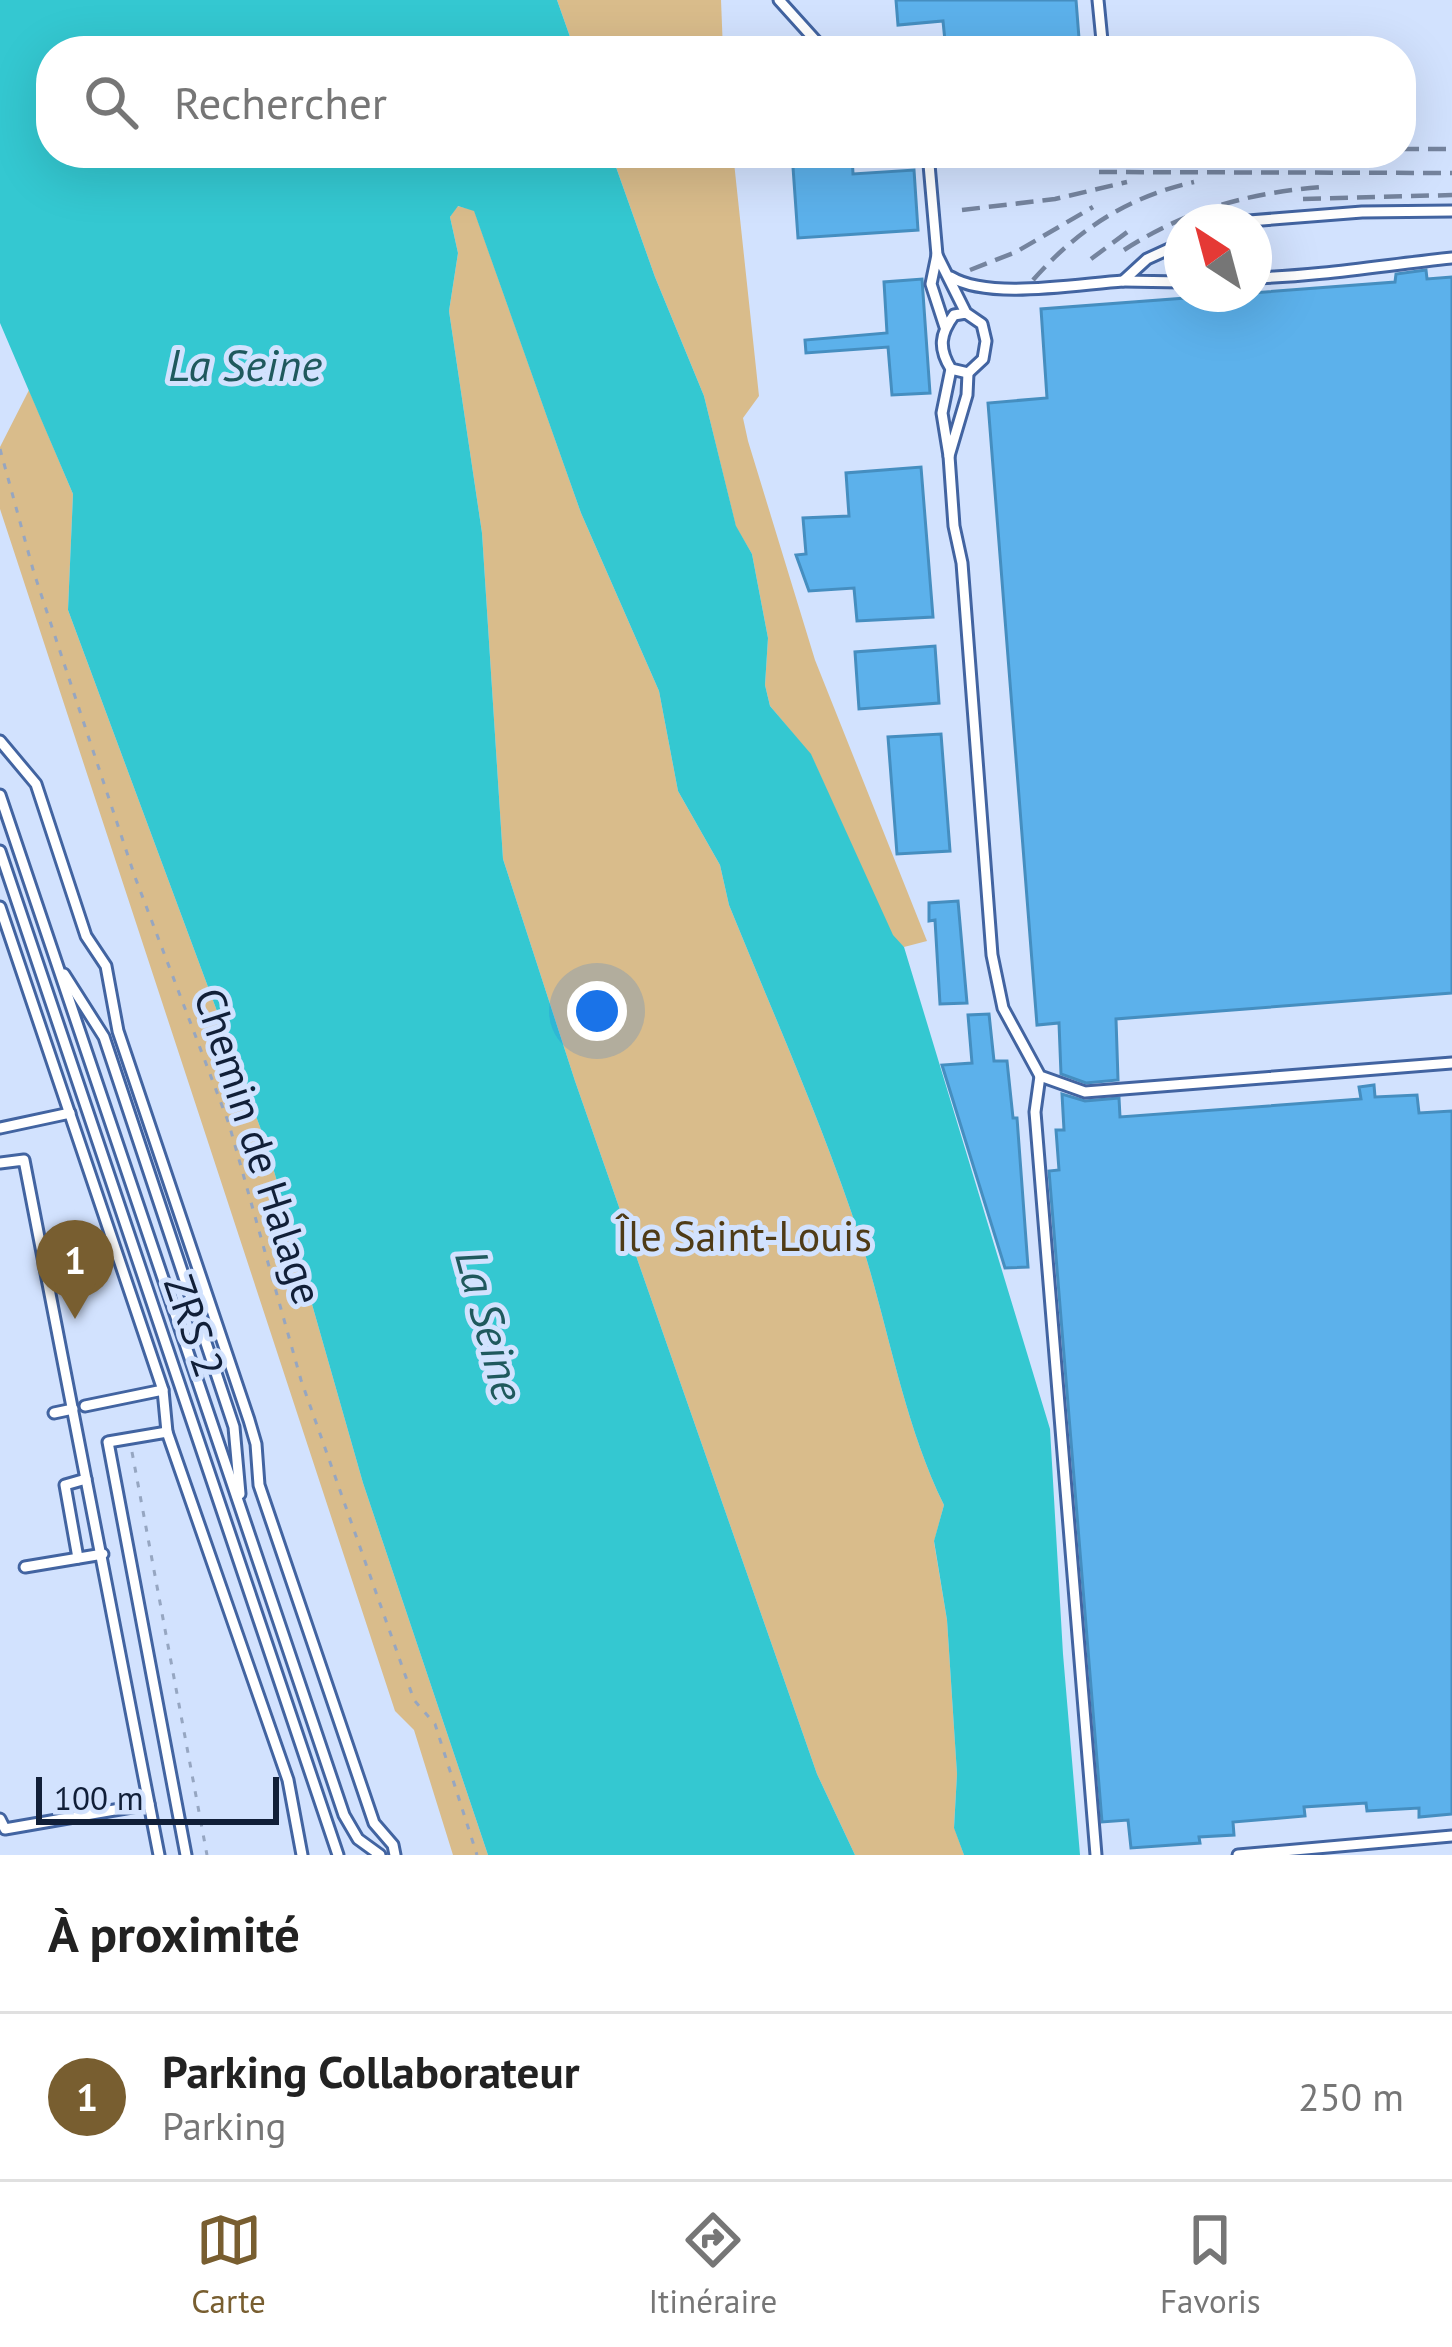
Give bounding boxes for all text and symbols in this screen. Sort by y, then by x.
search box [36,36,1416,168]
icon: search [78,69,144,135]
text: Rechercher [174,73,387,131]
north arrow [1164,204,1272,312]
water label: La Seine [168,335,322,393]
street label: Chemin de Halage [182,981,336,1311]
your location [567,981,627,1041]
park label: Île Saint-Louis [615,1208,872,1263]
pin: 1 [36,1220,114,1319]
water label: La Seine [443,1243,539,1407]
street label: ZRS 2 [152,1268,238,1384]
scale bar [36,1771,279,1824]
text: 100 m [54,1776,144,1819]
text: À proximité [48,1900,300,1966]
text: Parking Collaborateur [162,2042,579,2100]
text: 1 [76,2071,98,2122]
text: 250 m [1298,2071,1404,2122]
text: Parking [162,2100,286,2151]
tab: Carte [191,2207,266,2322]
tab: Itinéraire [648,2207,777,2322]
tab: Favoris [1160,2207,1261,2322]

